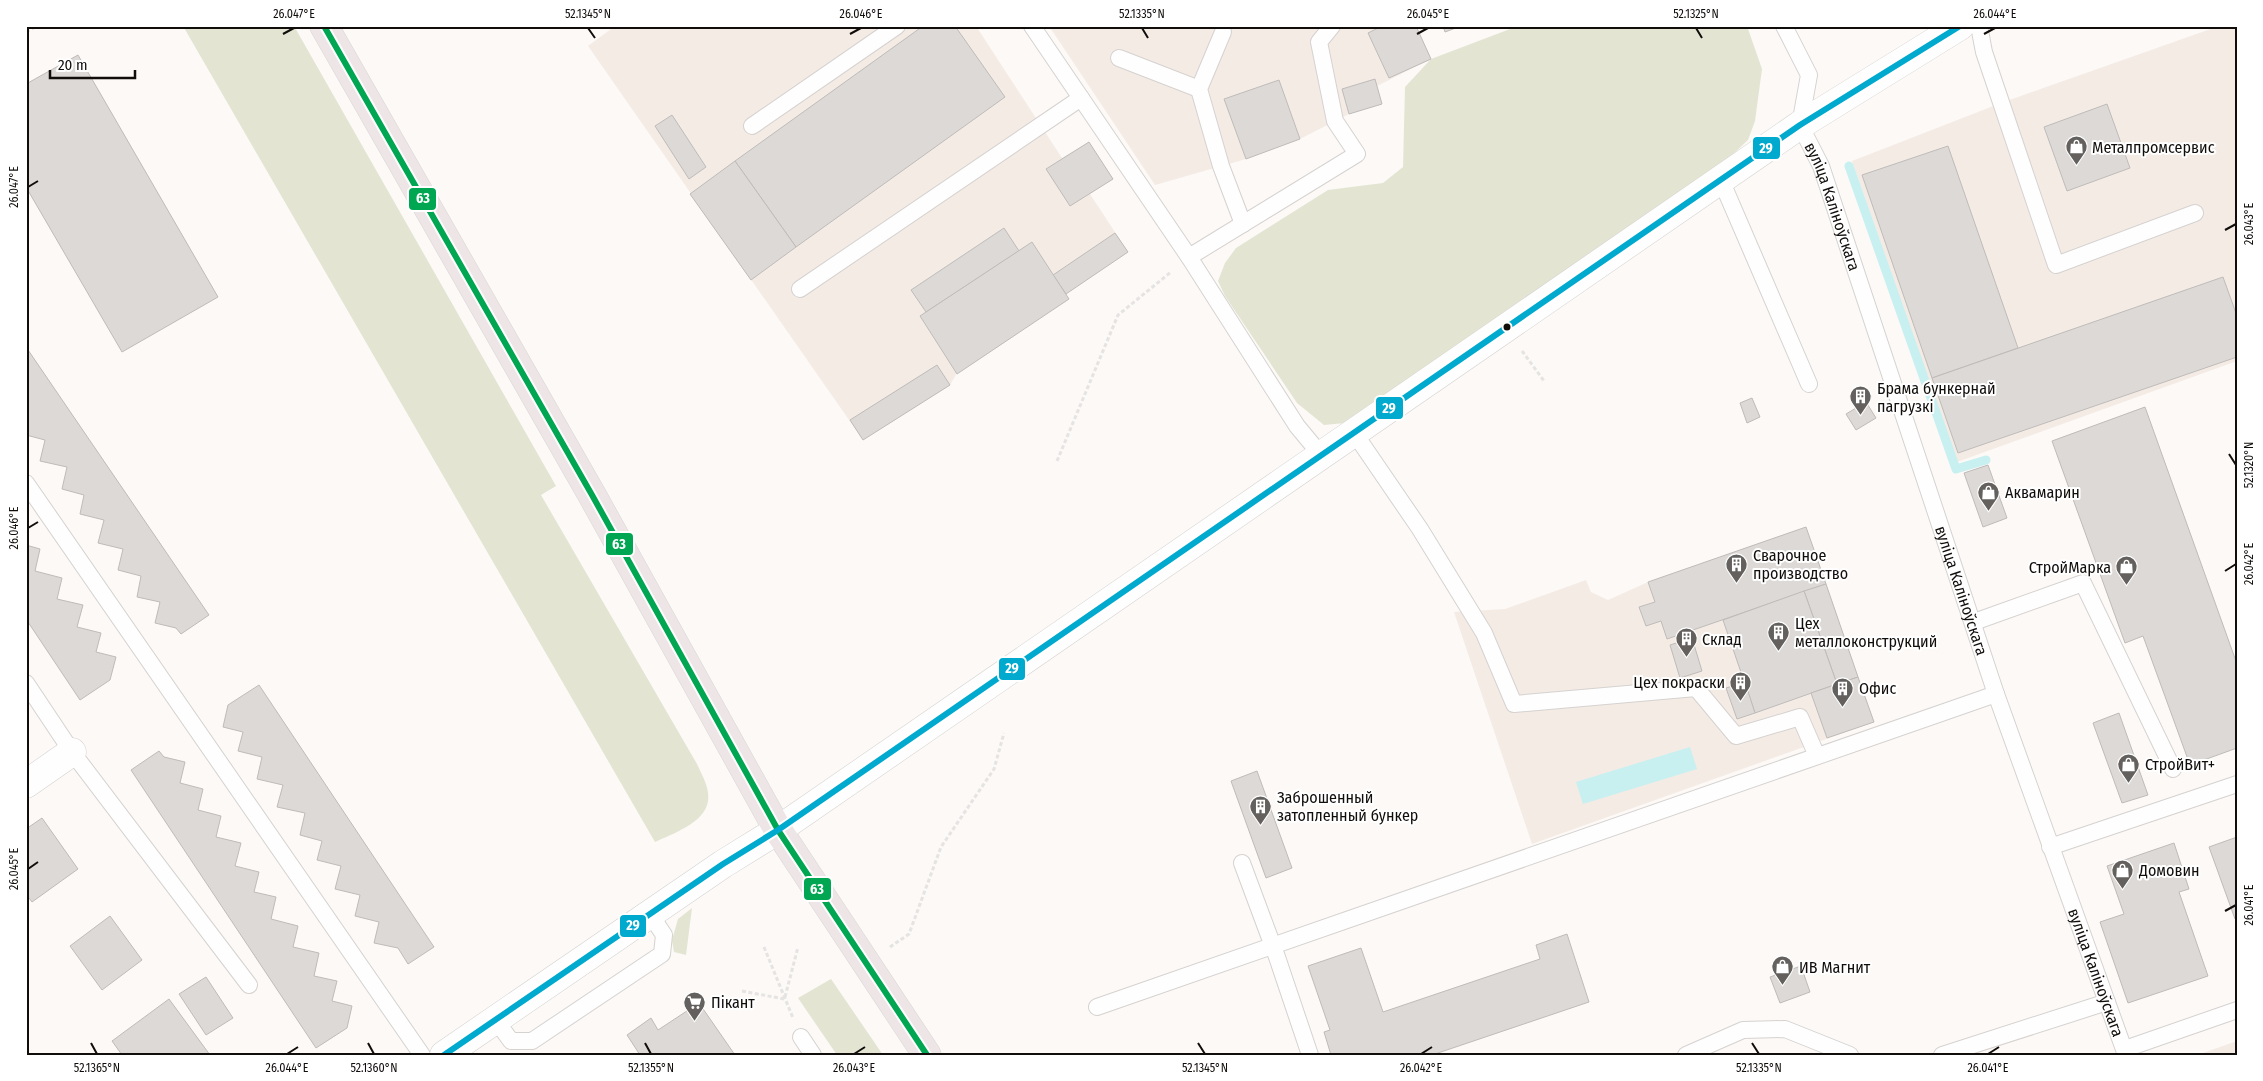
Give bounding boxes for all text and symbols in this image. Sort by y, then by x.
text: 26.047°E [273,7,315,21]
text: 52.1345°N [565,7,611,21]
text: 26.046°E [840,7,883,21]
text: 52.1335°N [1119,7,1165,21]
text: 26.045°E [1407,7,1449,21]
text: 52.1325°N [1673,7,1719,21]
text: 26.044°E [1974,7,2017,21]
scale bar [50,48,135,80]
text: 20 m [58,56,88,74]
shop icon: Металпромсервис [2064,135,2088,166]
line badge: 29 [1752,136,1781,160]
place label: Металпромсервис [2092,138,2215,157]
street label: вуліца Каліноўскага [1801,139,1864,273]
text: 29 [1758,140,1773,157]
text: 26.047°E [7,166,21,208]
line badge: 63 [408,187,437,211]
text: 63 [416,190,430,207]
text: 26.043°E [2242,203,2256,245]
unlabelled marker [1502,322,1512,332]
place label: Брама бункернай пагрузкі [1877,379,1996,416]
building icon: Брама бункернай пагрузкі [1849,385,1873,416]
line badge: 29 [1375,396,1404,420]
text: 29 [1381,400,1396,417]
text: 52.1320°N [2242,442,2256,488]
shop icon: Аквамарин [1977,480,2001,511]
place label: Аквамарин [2005,483,2080,502]
text: 26.046°E [7,506,21,549]
street label: вуліца Каліноўскага [1931,523,1992,658]
line badge: 63 [605,532,634,556]
text: 63 [612,536,626,553]
text: 26.042°E [2242,543,2256,585]
place label: Сварочное производство [1753,546,1848,583]
building icon: Сварочное производство [1725,552,1749,583]
shop icon: СтройМарка [2115,555,2139,586]
place label: СтройМарка [2029,558,2111,577]
place label: Цех металлоконструкций [1795,614,1937,651]
building icon: Цех металлоконструкций [1767,620,1791,651]
building icon: Склад [1674,627,1698,658]
place label: Склад [1702,630,1742,649]
line badge: 29 [998,657,1026,681]
text: 29 [1004,660,1019,677]
building icon: Цех покраски [1729,670,1753,701]
place label: Цех покраски [1633,673,1725,692]
building icon: Офис [1831,676,1855,707]
place label: Офис [1859,679,1896,698]
shop icon: СтройВит+ [2117,752,2141,783]
place label: СтройВит+ [2145,755,2215,774]
place label: Заброшенный затопленный бункер [1277,788,1418,825]
building icon: Заброшенный затопленный бункер [1249,794,1273,825]
text: 26.045°E [7,848,21,890]
shop icon: Домовин [2111,858,2135,889]
place label: Домовин [2138,861,2200,880]
line badge: 63 [803,877,832,901]
text: 63 [810,881,824,898]
text: 26.041°E [2242,884,2256,926]
street label: вуліца Каліноўскага [2064,906,2128,1039]
line badge: 29 [619,914,647,938]
text: 29 [625,917,640,934]
shop icon: ИВ Магнит [1771,955,1795,986]
place label: ИВ Магнит [1799,958,1871,977]
supermarket icon: Пікант [683,990,707,1021]
place label: Пікант [711,993,755,1012]
text: 52.1365°N [74,1061,120,1075]
text: 26.044°E [266,1061,309,1075]
text: 52.1360°N [350,1061,398,1075]
text: 52.1355°N [628,1061,674,1075]
text: 26.043°E [833,1061,875,1075]
text: 52.1345°N [1182,1061,1228,1075]
text: 26.042°E [1400,1061,1442,1075]
text: 52.1335°N [1736,1061,1782,1075]
text: 26.041°E [1968,1061,2009,1075]

